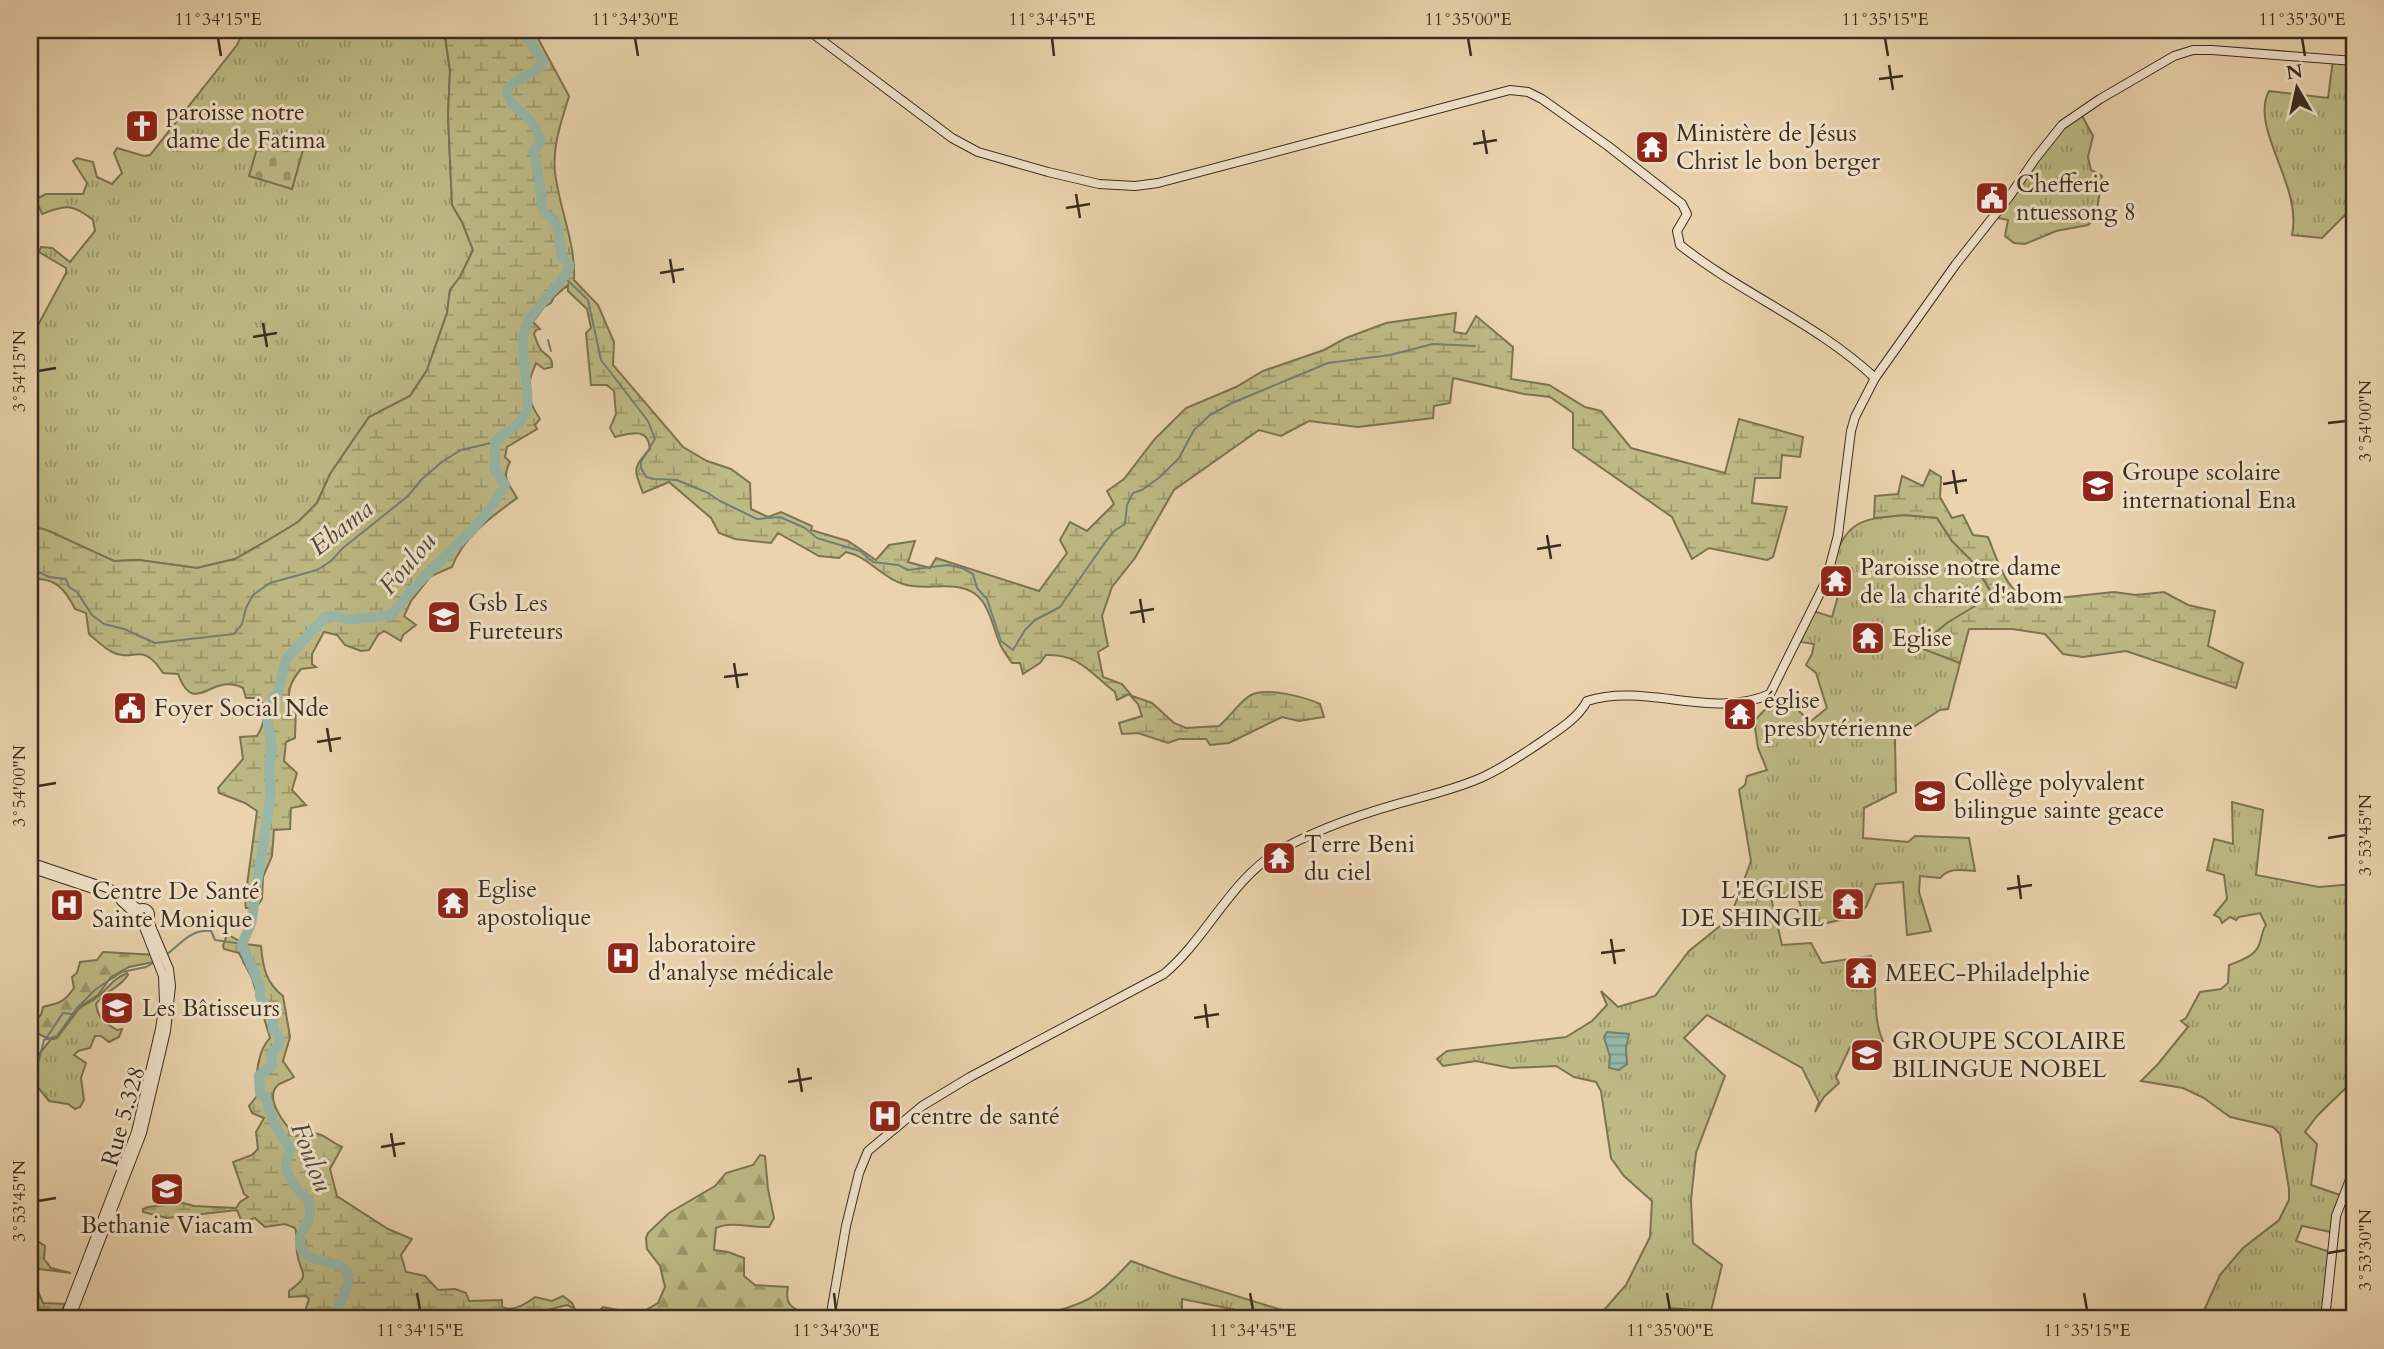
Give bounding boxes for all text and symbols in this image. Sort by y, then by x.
text: 11°34'15"E [174,7,262,32]
text: 11°34'30"E [591,7,679,32]
text: 11°34'45"E [1008,7,1096,32]
text: 11°35'00"E [1424,7,1512,32]
text: 11°35'15"E [1841,7,1929,32]
text: 11°35'30"E [2258,7,2346,32]
north arrow [2262,52,2332,122]
text: N [2284,58,2305,86]
place label: paroisse notre dame de Fatima [166,96,327,157]
church icon: paroisse notre dame de Fatima [123,107,161,145]
place label: Ministère de Jésus Christ le bon berger [1676,117,1880,178]
temple icon: Ministère de Jésus Christ le bon berger [1633,128,1671,166]
place label: Chefferie ntuessong 8 [2016,168,2136,229]
public building icon: Chefferie ntuessong 8 [1973,179,2011,217]
text: 3°54'15"N [7,329,32,412]
text: 3°54'00"N [2353,379,2378,462]
place label: Groupe scolaire international Ena [2122,456,2297,517]
school or university icon: Groupe scolaire international Ena [2079,467,2117,505]
water label: Ebama [302,491,381,563]
water label: Foulou [371,525,444,602]
place label: Paroisse notre dame de la charité d'abom [1860,551,2063,612]
temple icon: Paroisse notre dame de la charité d'abom [1817,562,1855,600]
place label: Gsb Les Fureteurs [468,587,563,648]
school or university icon: Gsb Les Fureteurs [425,598,463,636]
temple icon: Eglise [1849,619,1887,657]
place label: Eglise [1892,622,1952,655]
place label: église presbytérienne [1764,684,1913,745]
public building icon: Foyer Social Nde [111,689,149,727]
place label: Foyer Social Nde [154,692,329,725]
temple icon: église presbytérienne [1721,695,1759,733]
text: 3°54'00"N [7,744,32,827]
place label: Collège polyvalent bilingue sainte geace [1954,766,2164,827]
school or university icon: Collège polyvalent bilingue sainte geace [1911,777,1949,815]
text: 3°53'45"N [2353,793,2378,876]
place label: Terre Beni du ciel [1304,828,1415,889]
temple icon: Terre Beni du ciel [1260,839,1298,877]
place label: Eglise apostolique [477,873,591,934]
place label: L'EGLISE DE SHINGIL [1681,874,1824,935]
place label: Centre De Santé Sainte Monique [92,875,260,936]
temple icon: Eglise apostolique [434,884,472,922]
temple icon: L'EGLISE DE SHINGIL [1829,885,1867,923]
hospital icon: Centre De Santé Sainte Monique [48,886,86,924]
place label: laboratoire d'analyse médicale [648,928,834,989]
hospital icon: laboratoire d'analyse médicale [604,939,642,977]
temple icon: MEEC-Philadelphie [1842,954,1880,992]
place label: MEEC-Philadelphie [1885,957,2090,990]
school or university icon: Les Bâtisseurs [98,989,136,1027]
place label: Les Bâtisseurs [142,992,280,1025]
place label: GROUPE SCOLAIRE BILINGUE NOBEL [1892,1025,2126,1086]
school or university icon: GROUPE SCOLAIRE BILINGUE NOBEL [1848,1036,1886,1074]
street label: Rue 5.328 [94,1062,153,1170]
hospital icon: centre de santé [866,1097,904,1135]
place label: centre de santé [910,1100,1060,1133]
water label: Foulou [282,1117,341,1197]
text: 3°53'45"N [7,1159,32,1242]
school or university icon: Bethanie Viacam [148,1170,186,1208]
text: 3°53'30"N [2353,1208,2378,1291]
place label: Bethanie Viacam [81,1209,254,1242]
text: 11°34'15"E [376,1318,464,1343]
text: 11°34'30"E [792,1318,880,1343]
text: 11°34'45"E [1209,1318,1297,1343]
text: 11°35'00"E [1626,1318,1714,1343]
text: 11°35'15"E [2043,1318,2131,1343]

